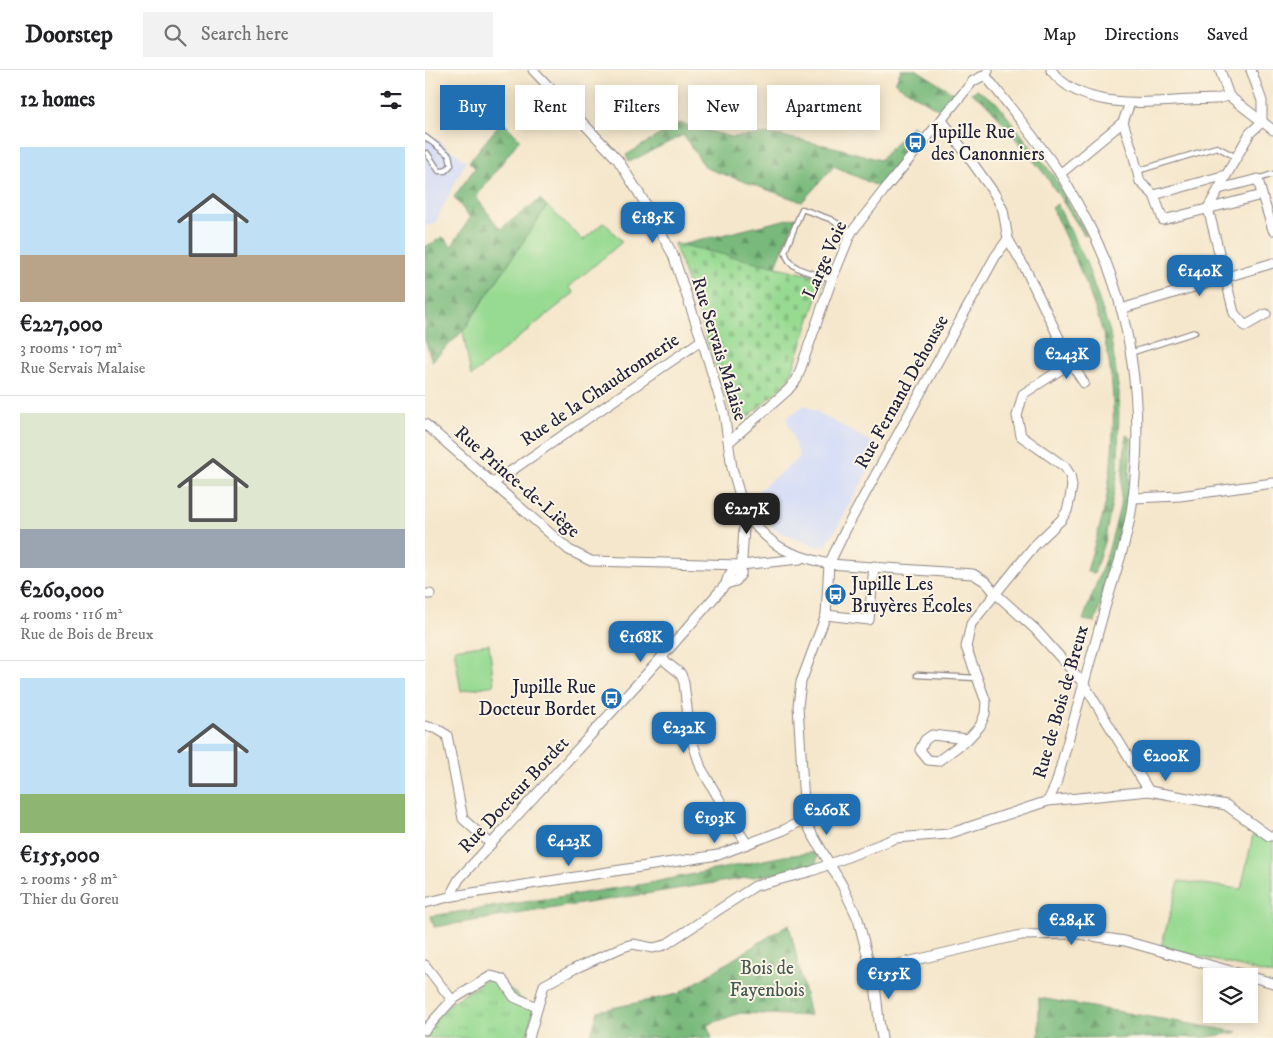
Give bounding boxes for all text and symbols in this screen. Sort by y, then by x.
search box [143,12,493,57]
text: Doorstep [25,20,113,50]
icon: search [161,21,189,49]
text: Search here [201,23,289,46]
text: Map [1043,24,1076,46]
text: Directions [1104,24,1179,46]
text: Saved [1207,24,1248,46]
chip: Buy [440,85,505,130]
chip: Rent [515,85,585,130]
chip: Filters [595,85,678,130]
chip: New [688,85,757,130]
chip: Apartment [767,85,880,130]
icon: filters [377,86,405,114]
text: 12 homes [20,87,95,113]
place label: Jupille Rue des Canonniers [929,121,1045,166]
bus stop icon: Jupille Rue des Canonniers [903,131,927,155]
icon: home [168,180,258,270]
pin: €185K [618,202,688,244]
text: €185K [632,208,674,228]
street label: Large Voie [798,217,852,303]
pin: €140K [1165,254,1235,297]
text: €140K [1178,261,1222,281]
street label: Rue Servais Malaise [686,274,752,424]
street label: Rue Fernand Dehousse [850,311,954,473]
text: €227,000 [20,312,103,338]
street label: Rue de la Chaudronnerie [516,328,684,452]
text: 3 rooms · 107 m² [20,338,122,358]
pin: €243K [1032,338,1102,380]
text: €243K [1045,344,1089,364]
text: Rue Servais Malaise [20,358,145,378]
street label: Rue Prince-de-Liège [449,421,585,543]
icon: home [168,445,258,535]
pin: €227K [712,492,782,535]
text: €227K [725,499,769,519]
place label: Jupille Les Bruyères Écoles [849,573,972,618]
text: €260,000 [20,578,104,604]
bus stop icon: Jupille Les Bruyères Écoles [823,583,847,607]
text: 4 rooms · 116 m² [20,604,122,624]
pin: €168K [606,620,676,663]
street label: Rue de Bois de Breux [1028,622,1094,781]
text: Rue de Bois de Breux [20,624,154,644]
text: €168K [620,627,662,647]
place label: Jupille Rue Docteur Bordet [479,676,596,721]
bus stop icon: Jupille Rue Docteur Bordet [600,686,624,710]
icon: home [168,710,258,800]
pin: €232K [649,712,719,754]
text: €232K [663,718,705,738]
street label: Rue Docteur Bordet [454,732,574,858]
pin: €200K [1131,740,1201,782]
text: €200K [1143,746,1189,766]
pin: €260K [792,794,862,836]
text: €260K [804,800,850,820]
pin: €193K [680,802,750,844]
text: €193K [695,808,735,828]
pin: €423K [534,824,604,867]
text: €423K [547,831,591,851]
text: €155,000 [20,843,100,869]
text: 2 rooms · 58 m² [20,869,117,889]
text: Thier du Goreu [20,889,119,909]
pin: €284K [1037,904,1107,946]
text: €284K [1049,910,1095,930]
park label: Bois de Fayenbois [729,957,805,1002]
pin: €155K [854,958,924,1000]
text: €155K [868,964,910,984]
map controls [1203,968,1258,1023]
button: layers [1203,968,1258,1023]

